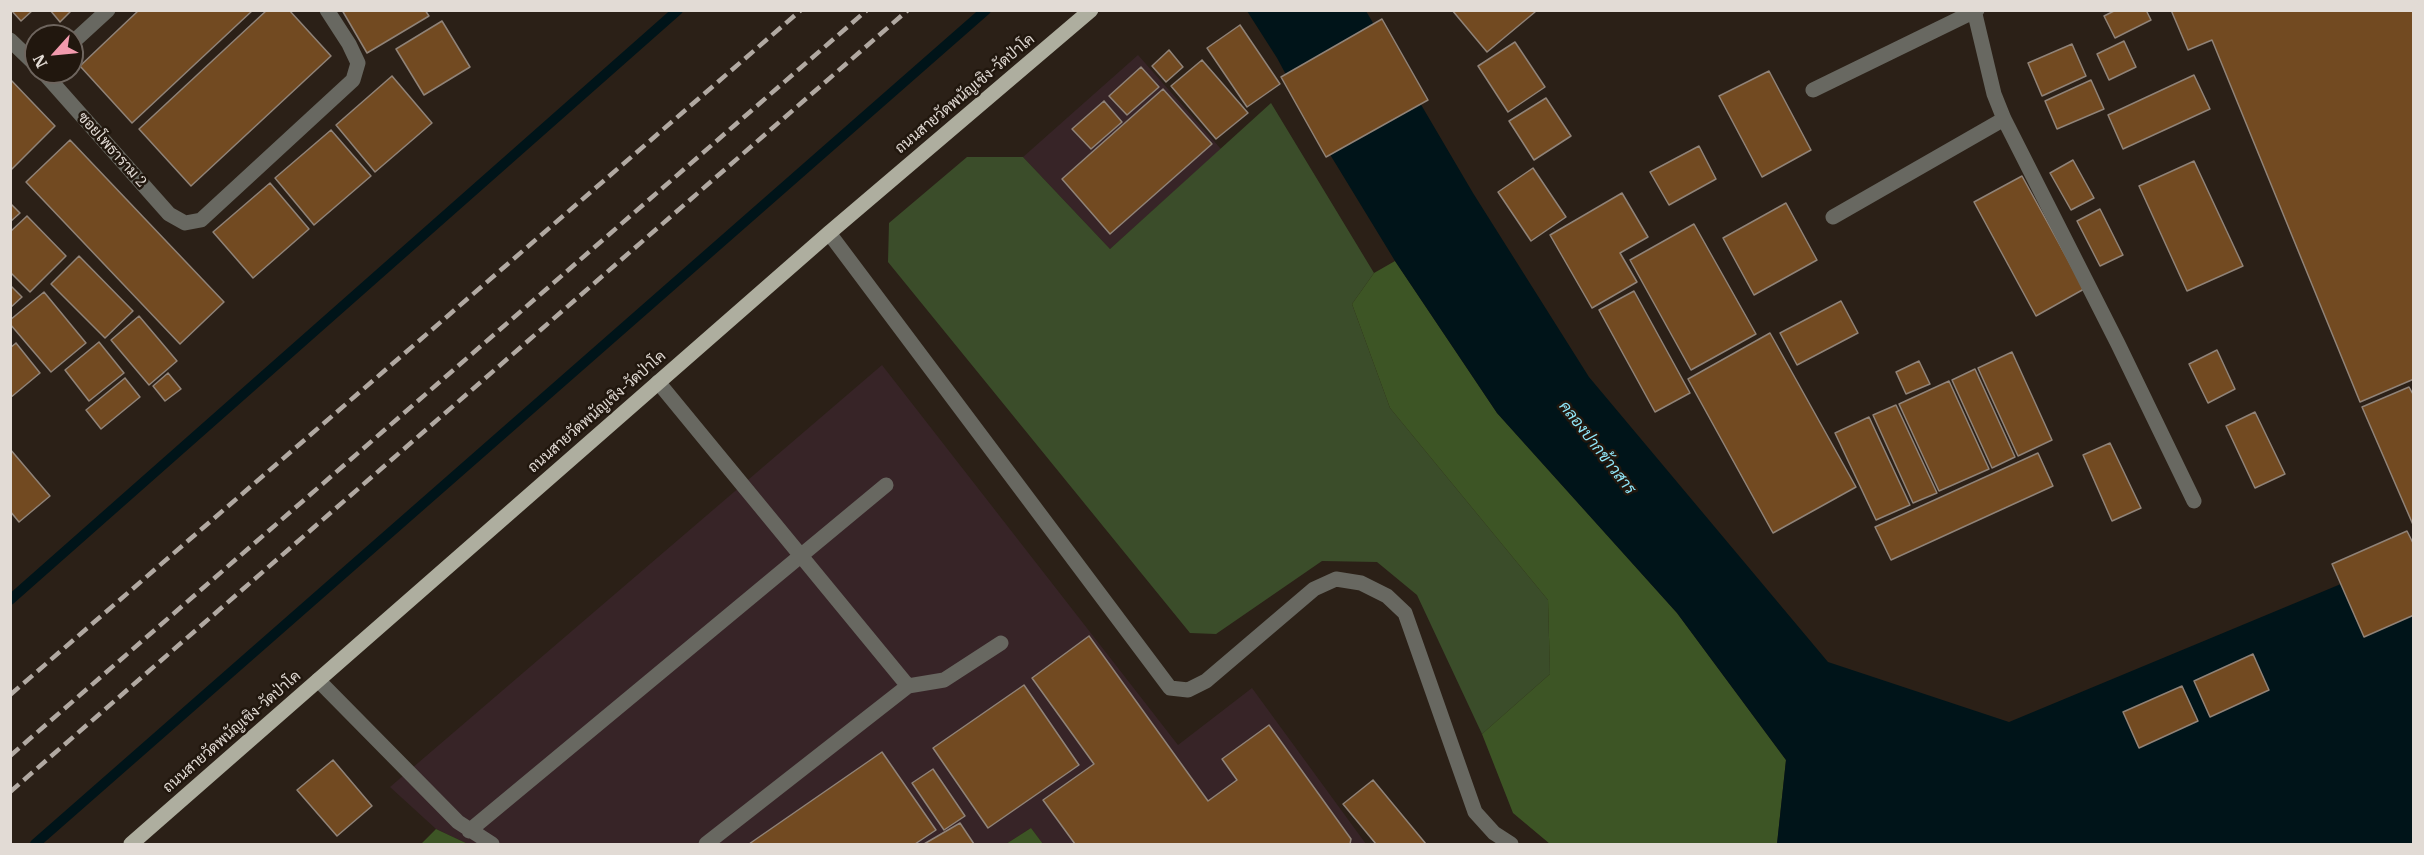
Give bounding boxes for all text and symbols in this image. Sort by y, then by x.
north arrow [24,24,84,84]
street label: ถนนสายวัดพนัญเชิง-วัดป่าโค [892,30,1038,158]
text: N [28,51,52,71]
street label: ซอยโพธาราม 2 [74,109,150,191]
street label: ถนนสายวัดพนัญเชิง-วัดป่าโค [524,347,670,477]
water label: คลองปากข้าวสาร [1555,397,1639,499]
street label: ถนนสายวัดพนัญเชิง-วัดป่าโค [159,667,305,797]

